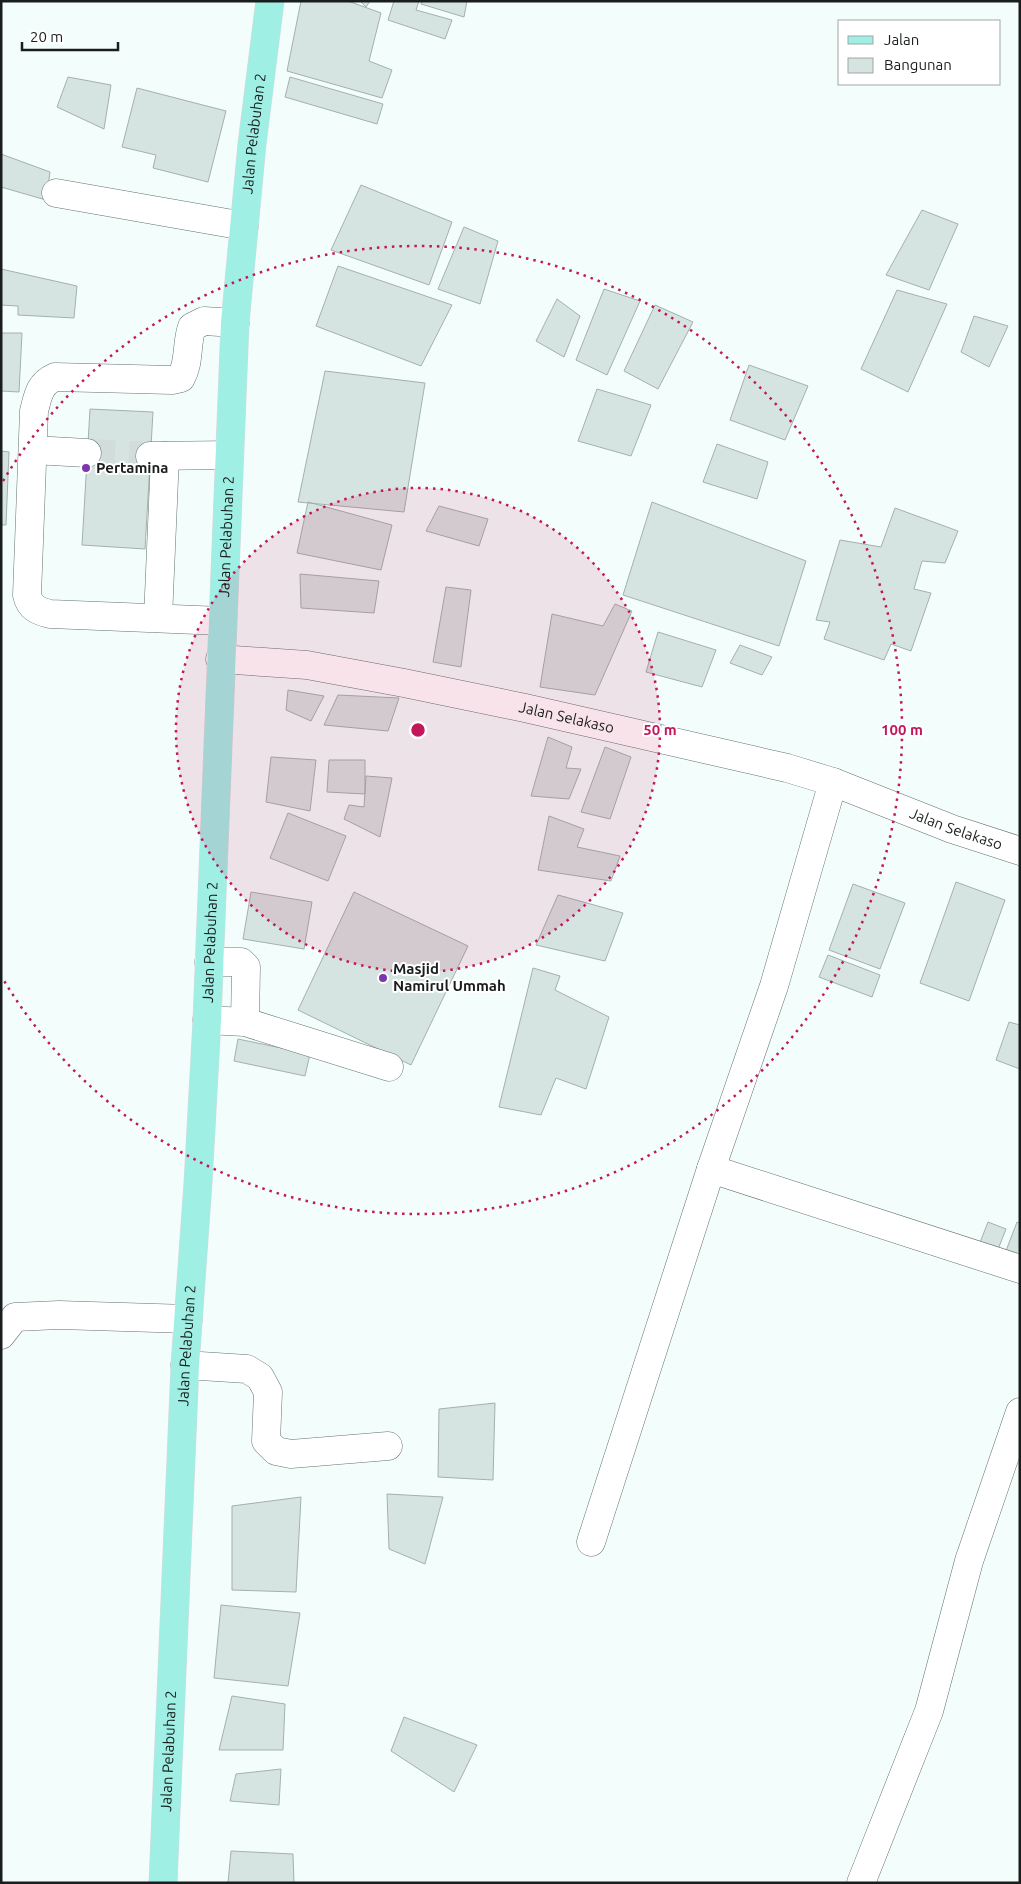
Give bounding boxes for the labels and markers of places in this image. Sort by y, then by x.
place label: Pertamina [96,459,168,476]
marker: Pertamina [80,462,92,474]
centre of rings [409,721,427,739]
place label: Masjid Namirul Ummah [393,960,506,994]
marker: Masjid Namirul Ummah [377,972,389,984]

